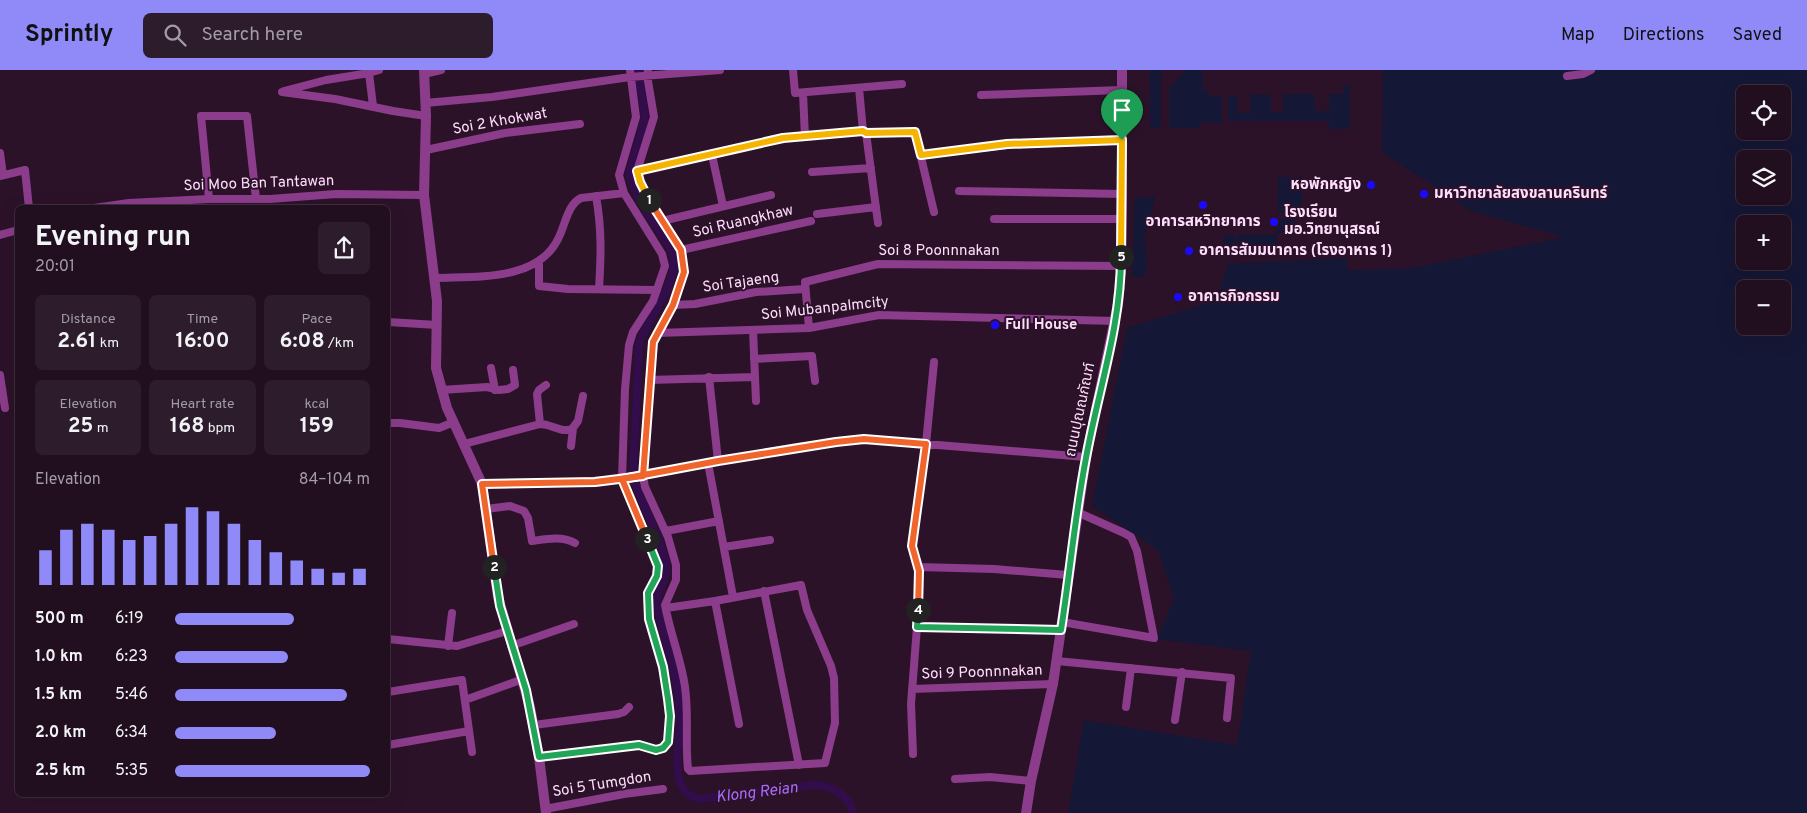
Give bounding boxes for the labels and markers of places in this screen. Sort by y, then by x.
pin [1101,89,1143,140]
place label: หอพักหญิง [1291,176,1361,195]
marker: หอพักหญิง [1365,179,1377,191]
place label: มหาวิทยาลัยสงขลานครินทร์ [1434,185,1608,204]
pin: 1 [636,188,662,212]
marker: มหาวิทยาลัยสงขลานครินทร์ [1418,188,1430,200]
marker: อาคารสหวิทยาคาร [1197,199,1209,211]
place label: โรงเรียน มอ.วิทยานุสรณ์ [1284,203,1380,240]
place label: อาคารสหวิทยาคาร [1146,213,1261,232]
marker: โรงเรียน มอ.วิทยานุสรณ์ [1268,216,1280,228]
place label: อาคารสัมมนาคาร (โรงอาหาร 1) [1199,242,1392,261]
pin: 5 [1108,244,1134,270]
marker: อาคารสัมมนาคาร (โรงอาหาร 1) [1183,245,1195,257]
place label: อาคารกิจกรรม [1188,288,1280,307]
marker: อาคารกิจกรรม [1172,291,1184,303]
place label: Full House [1005,316,1077,335]
marker: Full House [989,319,1001,331]
pin: 3 [634,526,660,552]
pin: 2 [482,554,506,580]
pin: 4 [906,598,930,622]

